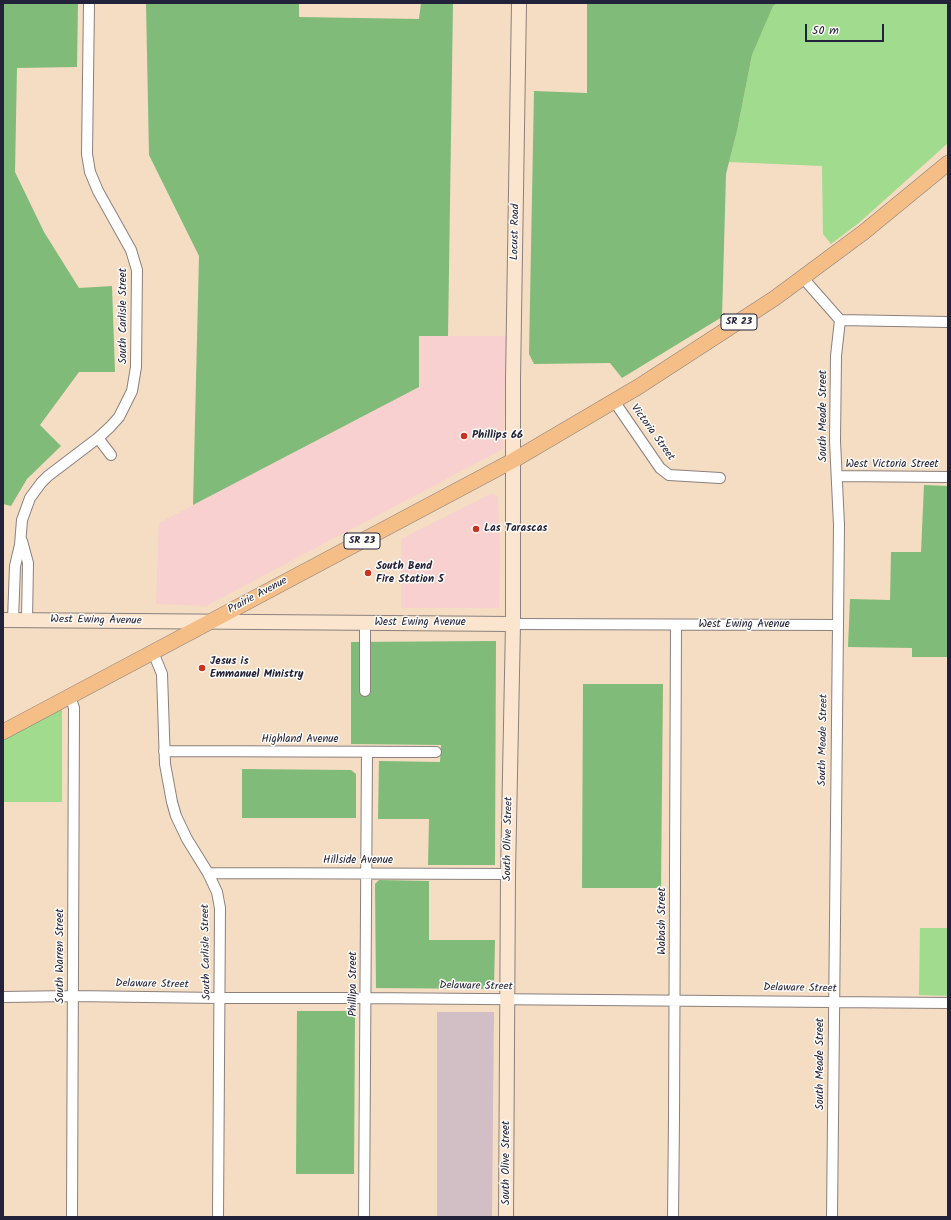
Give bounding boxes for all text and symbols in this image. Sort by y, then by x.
scale bar [807,16,886,42]
text: 50 m [812,21,839,40]
street label: Locust Road [509,204,523,260]
street label: South Carlisle Street [117,268,131,364]
road number: SR 23 [721,314,757,330]
street label: South Meade Street [817,370,831,462]
street label: Victoria Street [627,402,677,464]
place label: Phillips 66 [472,429,523,443]
marker: Phillips 66 [459,431,469,441]
street label: West Victoria Street [845,458,939,472]
place label: Las Tarascas [484,522,547,536]
marker: Las Tarascas [471,524,481,534]
road number: SR 23 [344,533,380,549]
place label: South Bend Fire Station 5 [376,560,444,586]
marker: South Bend Fire Station 5 [363,568,373,578]
street label: Prairie Avenue [226,575,290,617]
street label: West Ewing Avenue [50,614,142,628]
street label: West Ewing Avenue [374,616,466,630]
street label: West Ewing Avenue [698,618,790,632]
place label: Jesus is Emmanuel Ministry [210,655,304,681]
marker: Jesus is Emmanuel Ministry [197,663,207,673]
street label: South Meade Street [817,694,831,786]
street label: Highland Avenue [261,733,339,747]
street label: South Olive Street [502,797,516,881]
street label: Hillside Avenue [323,854,393,868]
street label: Wabash Street [656,887,670,955]
street label: South Carlisle Street [200,904,214,1000]
street label: South Warren Street [54,909,68,1003]
street label: Phillipa Street [347,951,361,1017]
street label: Delaware Street [115,978,189,992]
street label: Delaware Street [439,980,513,994]
street label: Delaware Street [763,982,837,996]
street label: South Meade Street [814,1018,828,1110]
street label: South Olive Street [500,1121,514,1205]

